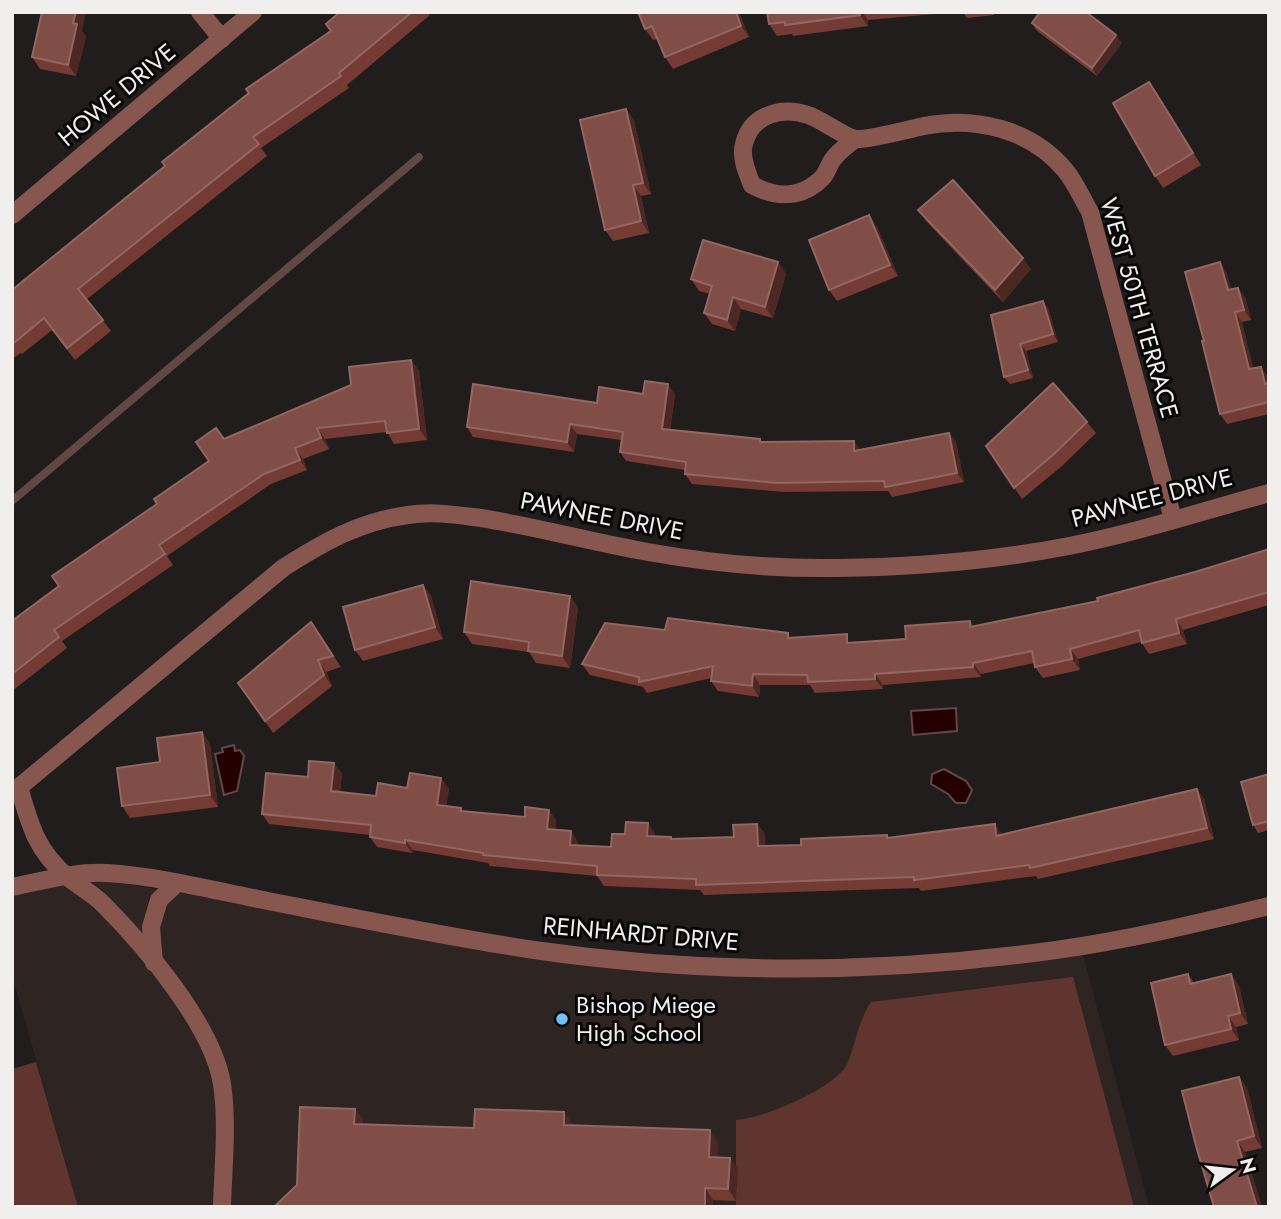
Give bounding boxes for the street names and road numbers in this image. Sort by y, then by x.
street label: HOWE DRIVE [50,35,183,154]
street label: WEST 50TH TERRACE [1091,193,1188,422]
street label: PAWNEE DRIVE [1067,459,1236,536]
street label: PAWNEE DRIVE [517,483,687,548]
street label: REINHARDT DRIVE [542,908,740,959]

